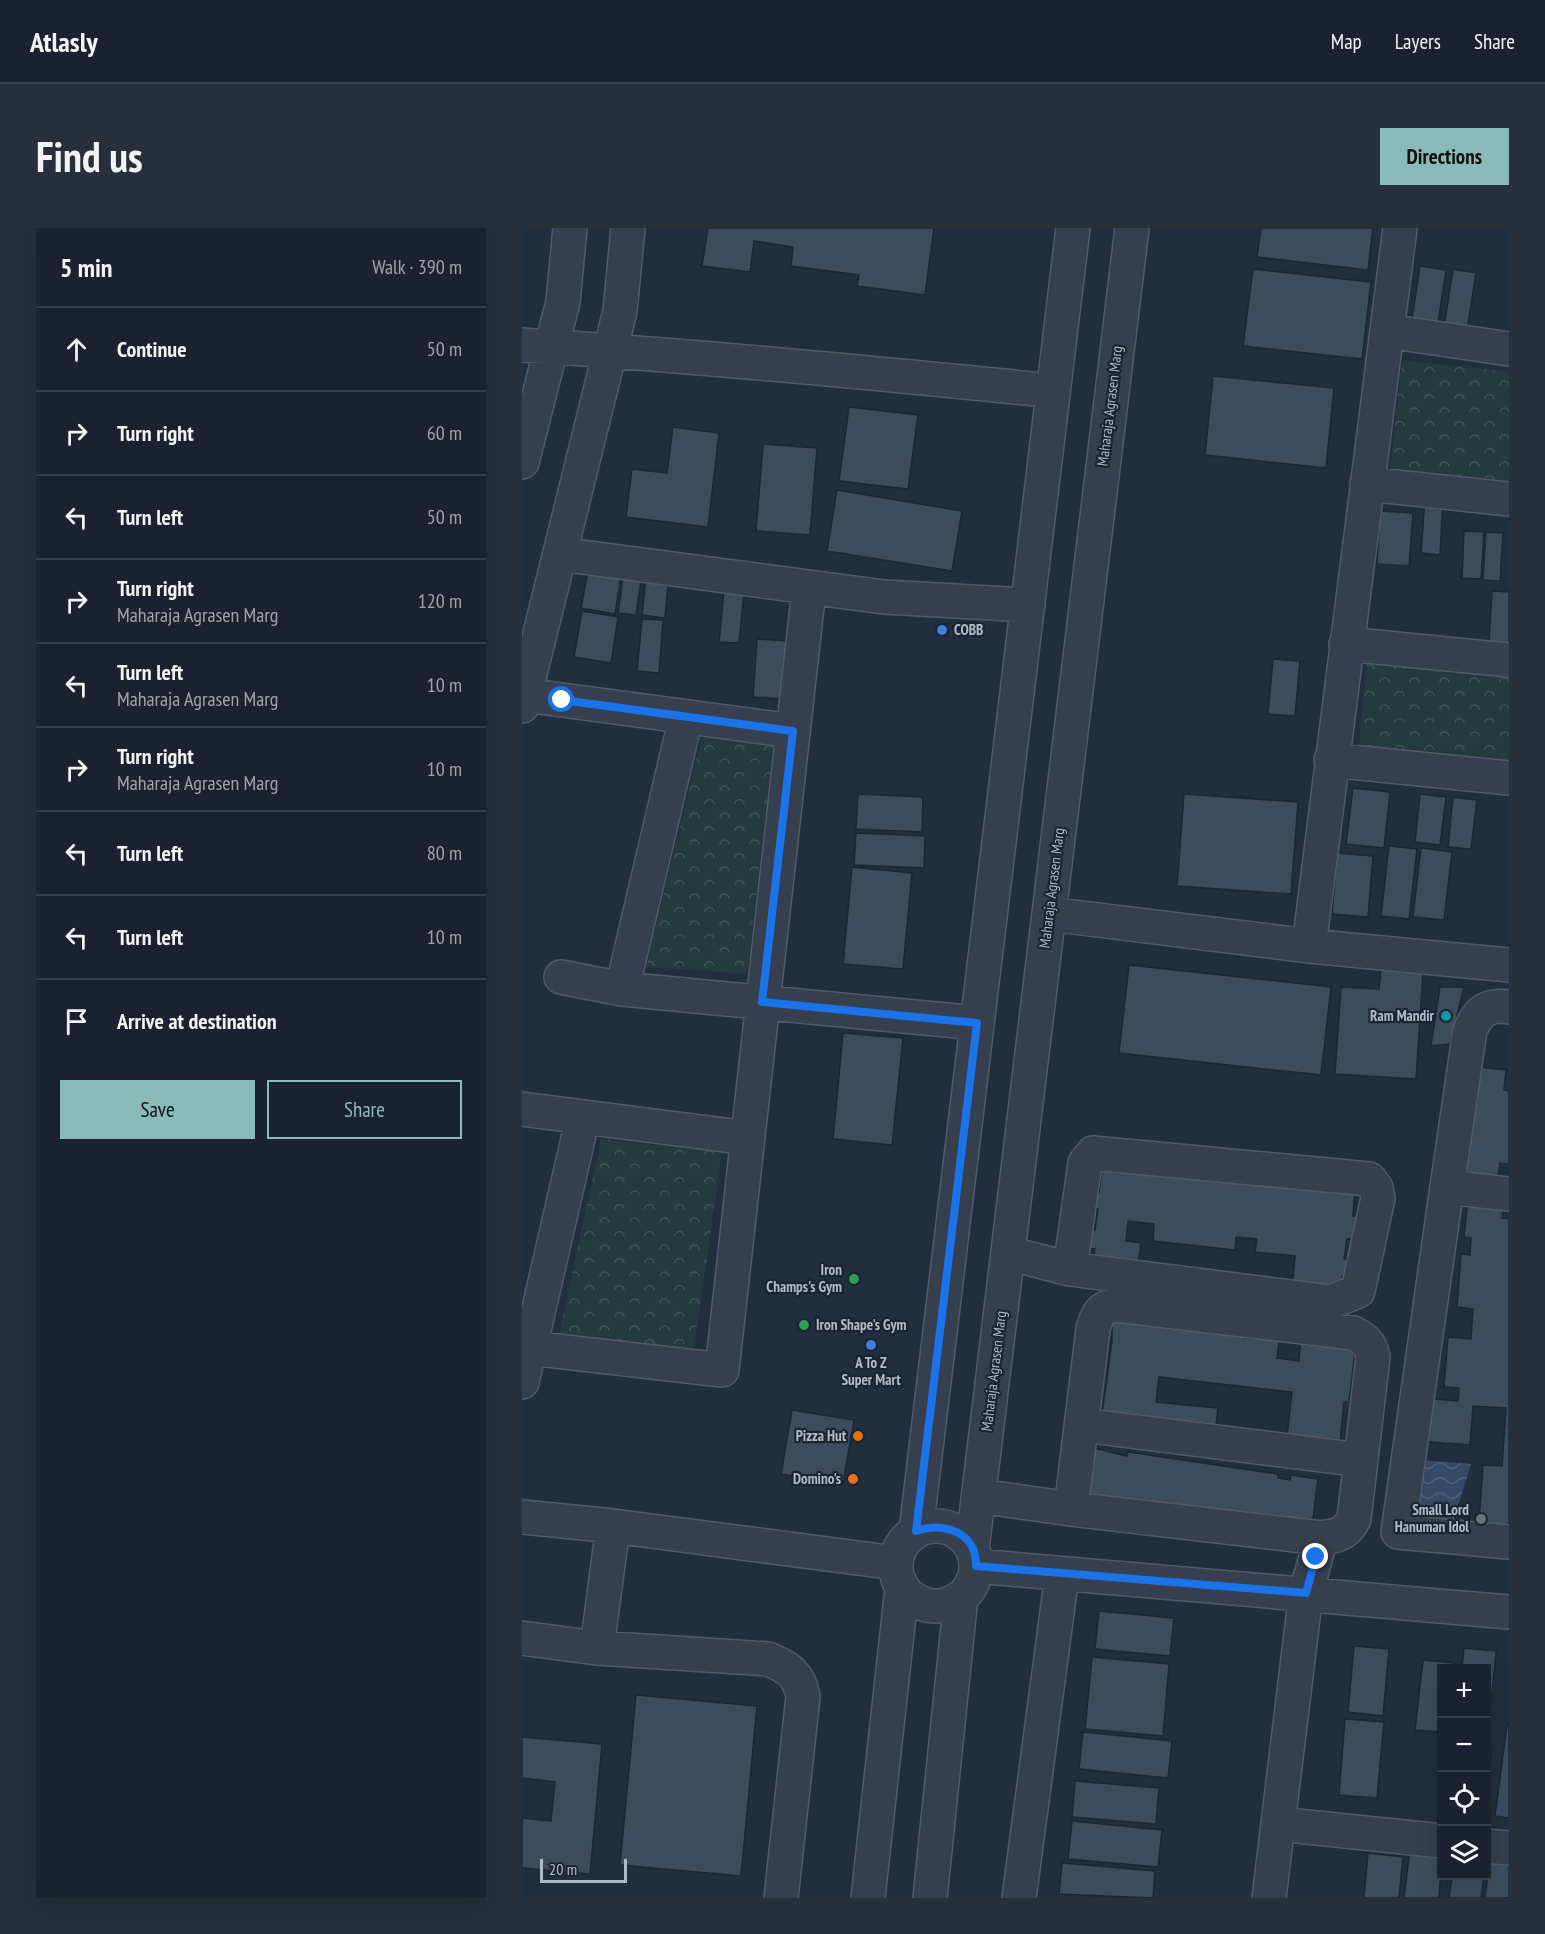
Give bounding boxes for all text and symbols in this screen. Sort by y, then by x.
text: Atlasly [30,23,98,60]
text: Map [1331,28,1362,55]
text: Layers [1395,28,1441,55]
text: Share [1474,28,1515,55]
button: Directions [1380,128,1509,185]
text: Find us [36,129,143,184]
text: 5 min [60,251,113,284]
text: Walk · 390 m [372,254,462,280]
icon: ahead [60,333,93,366]
text: Continue [117,335,187,363]
text: 50 m [427,336,462,362]
street label: Maharaja Agrasen Marg [1093,345,1126,467]
icon: right [60,417,93,450]
text: Turn right [117,419,194,447]
text: 60 m [427,420,462,446]
icon: left [60,501,93,534]
text: Turn left [117,503,183,531]
text: 50 m [427,504,462,530]
text: Turn right [117,574,194,602]
icon: right [60,585,93,618]
text: 120 m [418,588,462,614]
text: Maharaja Agrasen Marg [117,602,278,628]
place label: COBB [954,620,983,639]
marker: COBB [935,623,949,637]
text: Turn left [117,658,183,686]
icon: left [60,669,93,702]
text: 10 m [427,672,462,698]
text: Maharaja Agrasen Marg [117,686,278,712]
route start [548,686,574,712]
text: Turn right [117,742,194,770]
icon: right [60,753,93,786]
text: 10 m [427,756,462,782]
text: Maharaja Agrasen Marg [117,770,278,796]
street label: Maharaja Agrasen Marg [1035,827,1068,949]
icon: left [60,837,93,870]
text: Turn left [117,839,183,867]
text: 80 m [427,840,462,866]
icon: left [60,921,93,954]
text: Turn left [117,923,183,951]
text: 10 m [427,924,462,950]
icon: arrive [60,1005,93,1038]
place label: Ram Mandir [1370,1006,1435,1025]
text: Arrive at destination [117,1007,277,1035]
marker: Ram Mandir [1439,1009,1453,1023]
button: Save [60,1080,255,1139]
button: Share [267,1080,462,1139]
place label: Iron Champs's Gym [766,1260,842,1296]
marker: Iron Champs's Gym [847,1272,861,1286]
street label: Maharaja Agrasen Marg [977,1310,1010,1432]
place label: Iron Shape's Gym [816,1315,906,1334]
marker: Iron Shape's Gym [797,1318,811,1332]
marker: A To Z Super Mart [864,1338,878,1352]
place label: A To Z Super Mart [841,1353,901,1389]
place label: Pizza Hut [796,1426,847,1445]
marker: Pizza Hut [851,1429,865,1443]
place label: Domino's [793,1469,841,1488]
marker: Domino's [846,1472,860,1486]
place label: Small Lord Hanuman Idol [1395,1500,1469,1536]
marker: Small Lord Hanuman Idol [1474,1512,1488,1526]
route end [1302,1543,1328,1569]
map controls [1437,1664,1491,1880]
button: + [1437,1664,1491,1718]
button: − [1437,1718,1491,1772]
button: locate [1437,1772,1491,1826]
button: layers [1437,1826,1491,1880]
scale bar [540,1856,627,1884]
text: 20 m [549,1859,577,1879]

